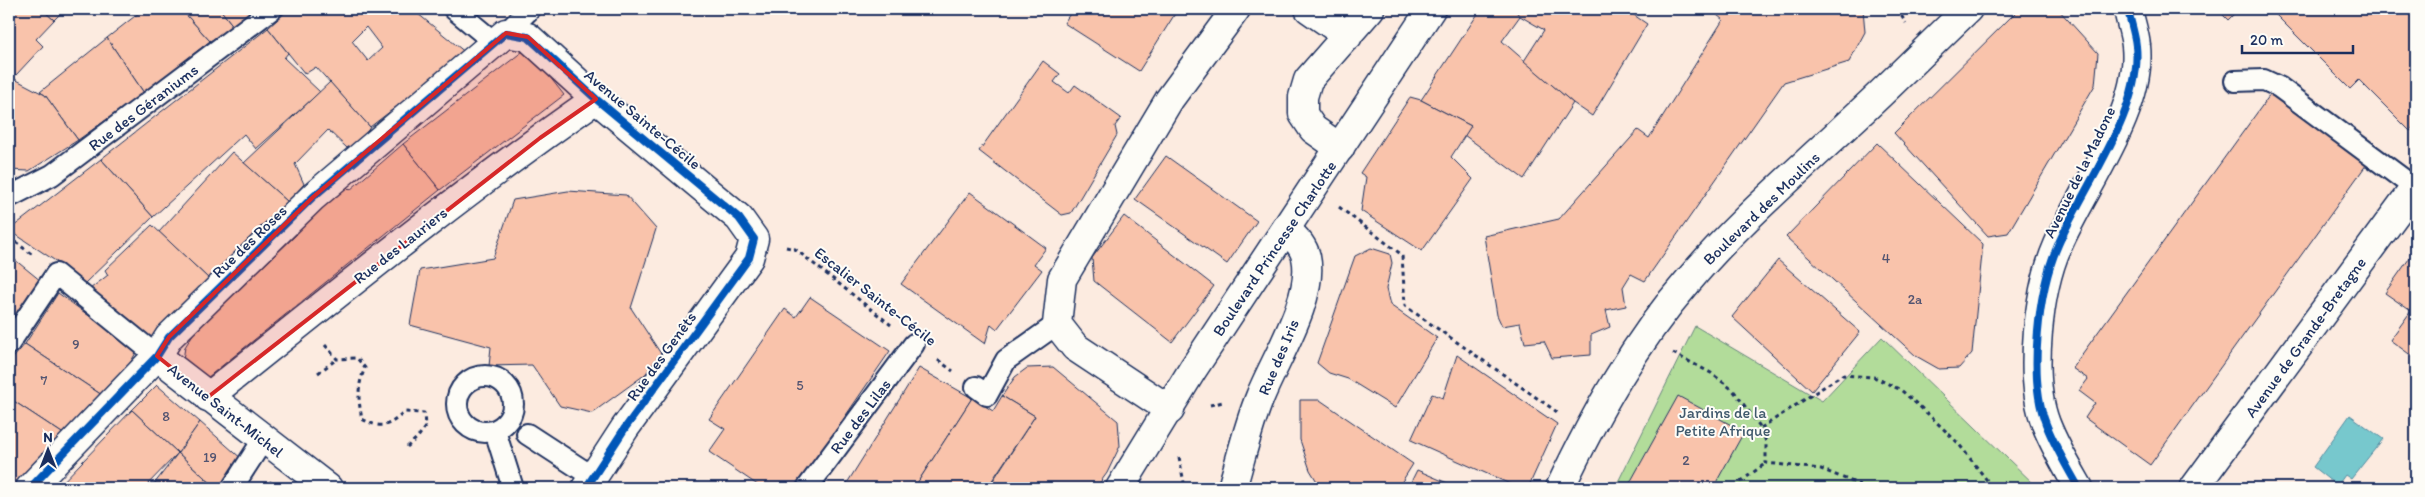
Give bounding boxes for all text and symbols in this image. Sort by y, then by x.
scale bar [2242,22,2354,54]
text: 20 m [2250,31,2284,49]
street label: Rue des Géraniums [85,60,202,155]
street label: Avenue Sainte-Cécile [581,65,705,174]
street label: Avenue de la Madone [2039,103,2120,241]
street label: Boulevard des Moulins [1699,148,1824,269]
street label: Boulevard Princesse Charlotte [1208,157,1340,340]
street label: Rue des Roses [208,201,291,282]
street label: Rue des Lauriers [350,203,451,288]
street label: Escalier Sainte-Cécile [811,243,940,350]
house number: 4 [1882,250,1891,267]
street label: Avenue de Grande-Bretagne [2241,253,2370,421]
house number: 2a [1908,291,1923,308]
street label: Rue des Genêts [623,308,700,405]
street label: Rue des Iris [1254,316,1303,398]
house number: 9 [72,336,80,353]
street label: Avenue Saint-Michel [164,359,288,462]
house number: 7 [41,372,48,389]
street label: Rue des Lilas [826,375,895,457]
house number: 5 [796,377,804,394]
park label: Jardins de la Petite Afrique [1675,403,1771,440]
house number: 8 [162,408,170,425]
north arrow [22,424,72,474]
text: N [43,429,53,446]
house number: 19 [203,449,217,466]
house number: 2 [1682,452,1690,469]

